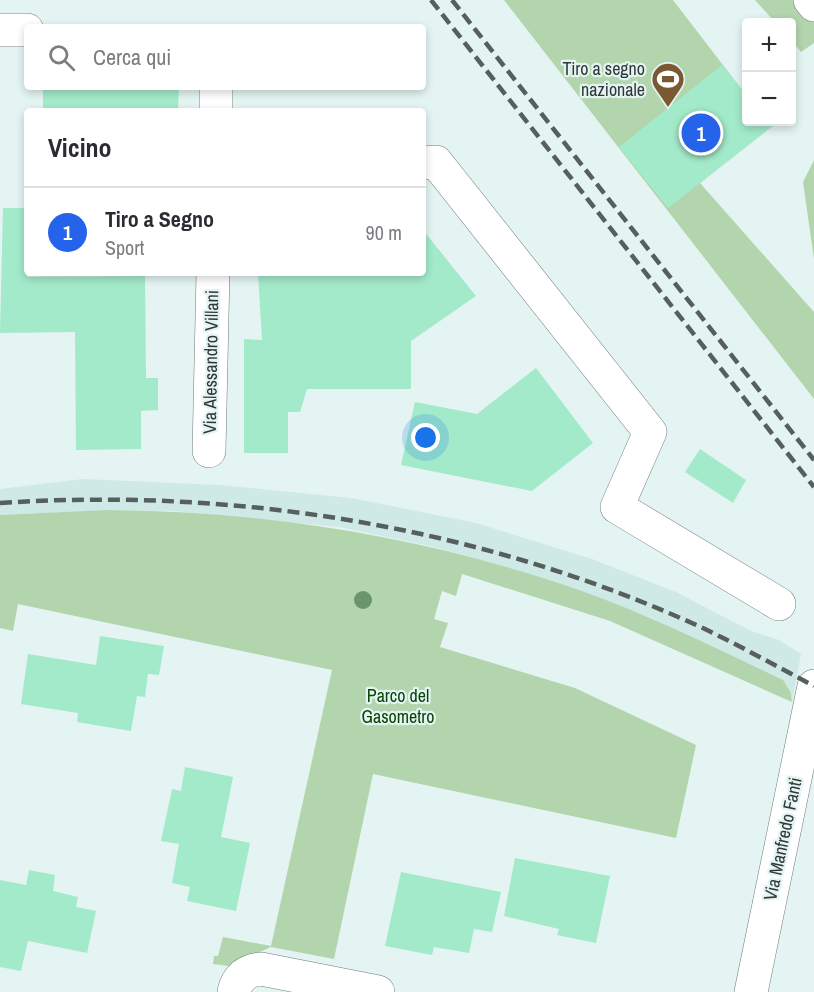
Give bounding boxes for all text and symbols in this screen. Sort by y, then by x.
map controls [742,18,796,126]
button: + [742,18,796,72]
search box [24,24,426,90]
icon: search [45,41,78,74]
text: Cerca qui [93,42,171,72]
place label: Tiro a segno nazionale [562,56,645,102]
sports icon: Tiro a segno nazionale [650,61,686,108]
button: − [742,72,796,126]
pin: 1 [682,110,720,156]
text: Vicino [48,130,112,165]
text: Tiro a Segno [105,204,214,234]
text: 1 [63,219,72,246]
text: 90 m [366,219,402,246]
text: Sport [105,234,144,261]
street label: Via Alessandro Villani [197,290,224,434]
your location [411,423,440,452]
park label: Parco del Gasometro [361,683,435,729]
street label: Via Manfredo Fanti [757,775,808,903]

